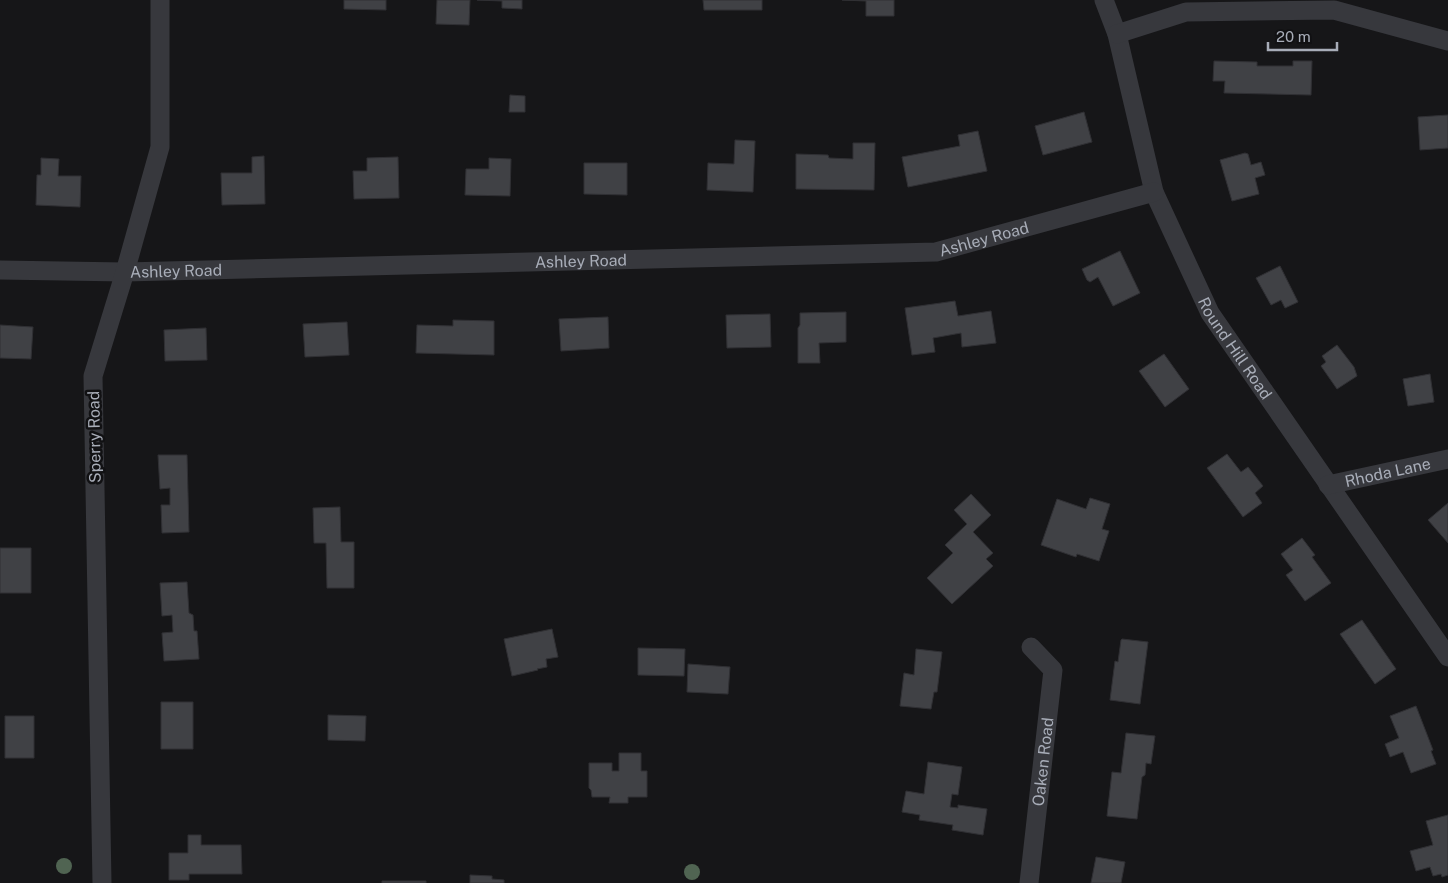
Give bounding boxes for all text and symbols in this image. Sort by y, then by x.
scale bar [1268,20,1337,52]
text: 20 m [1276,28,1311,45]
street label: Ashley Road [937,218,1031,261]
street label: Ashley Road [535,251,627,272]
street label: Ashley Road [130,261,222,282]
street label: Round Hill Road [1194,294,1276,403]
street label: Sperry Road [84,391,105,483]
street label: Rhoda Lane [1343,454,1432,491]
street label: Oaken Road [1029,716,1058,807]

